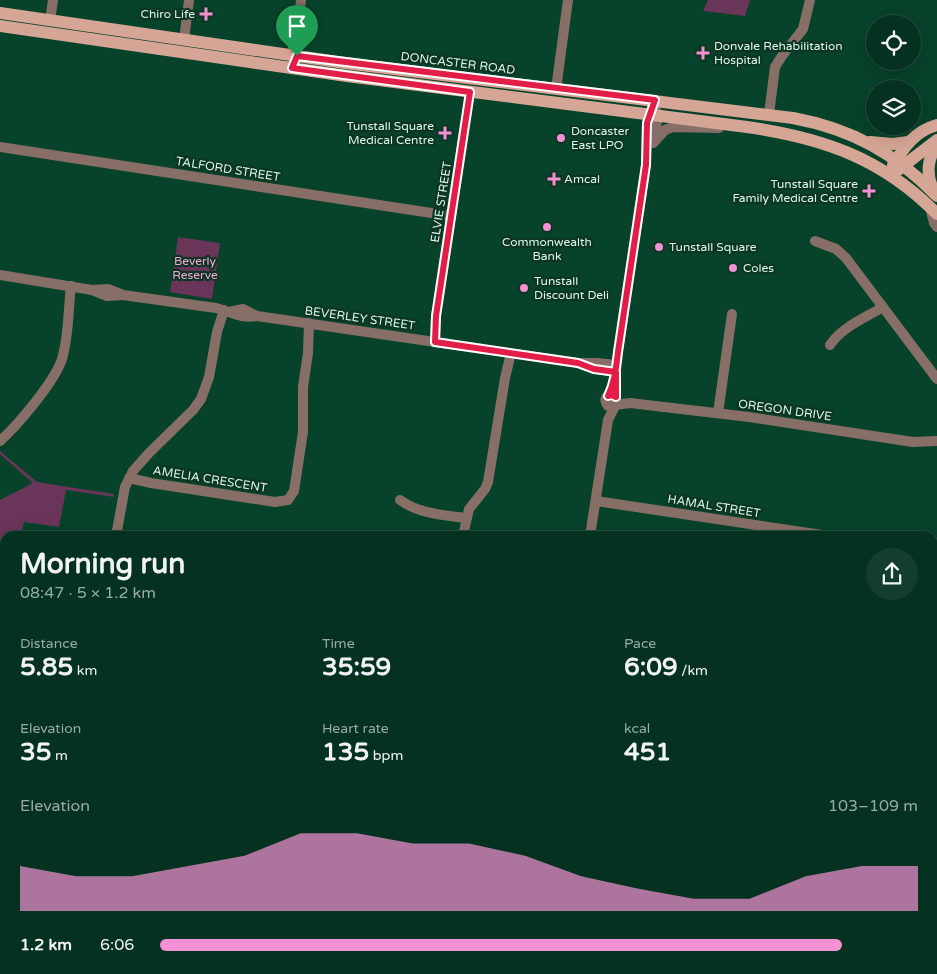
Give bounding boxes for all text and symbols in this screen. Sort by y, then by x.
pin [276,5,318,56]
place label: Chiro Life [141,7,195,21]
marker: Chiro Life [199,7,213,21]
icon: arrive [283,12,311,40]
map controls [866,15,921,135]
button: locate [866,15,921,70]
place label: Donvale Rehabilitation Hospital [714,39,843,67]
marker: Donvale Rehabilitation Hospital [696,46,710,60]
street label: DONCASTER ROAD [400,49,516,77]
button: layers [866,80,921,135]
place label: Tunstall Square Medical Centre [346,119,434,147]
place label: Doncaster East LPO [571,124,630,152]
marker: Tunstall Square Medical Centre [438,126,452,140]
marker: Doncaster East LPO [555,132,567,144]
street label: TALFORD STREET [175,154,282,184]
street label: ELVIE STREET [428,160,454,244]
place label: Amcal [564,172,600,186]
marker: Amcal [548,173,560,185]
place label: Tunstall Square Family Medical Centre [732,177,858,205]
marker: Tunstall Square Family Medical Centre [862,184,876,198]
marker: Commonwealth Bank [541,221,553,233]
place label: Commonwealth Bank [502,235,592,263]
place label: Tunstall Square [669,240,757,254]
marker: Tunstall Square [653,241,665,253]
park label: Beverly Reserve [172,254,218,282]
place label: Coles [743,261,774,275]
marker: Coles [727,262,739,274]
place label: Tunstall Discount Deli [534,274,609,302]
marker: Tunstall Discount Deli [518,282,530,294]
street label: BEVERLEY STREET [304,303,417,333]
street label: OREGON DRIVE [737,396,833,424]
street label: AMELIA CRESCENT [152,463,269,495]
street label: HAMAL STREET [666,492,762,520]
text: Morning run [20,547,185,581]
button: share [866,548,918,600]
text: 08:47 · 5 × 1.2 km [20,583,156,603]
text: Distance [20,635,78,652]
text: Time [322,635,355,652]
text: Pace [624,635,656,652]
text: 5.85 [20,652,73,682]
text: 35:59 [322,652,391,682]
text: 6:09 [624,652,678,682]
text: km [73,662,97,679]
text: /km [678,662,708,679]
text: Elevation [20,720,81,737]
text: Heart rate [322,720,389,737]
text: kcal [624,720,650,737]
text: 35 [20,737,51,767]
text: 135 [322,737,369,767]
text: 451 [624,737,671,767]
text: m [51,747,68,764]
text: bpm [369,747,403,764]
text: Elevation [20,796,90,816]
text: 103–109 m [828,796,918,816]
text: 1.2 km [20,935,72,955]
text: 6:06 [100,935,134,955]

